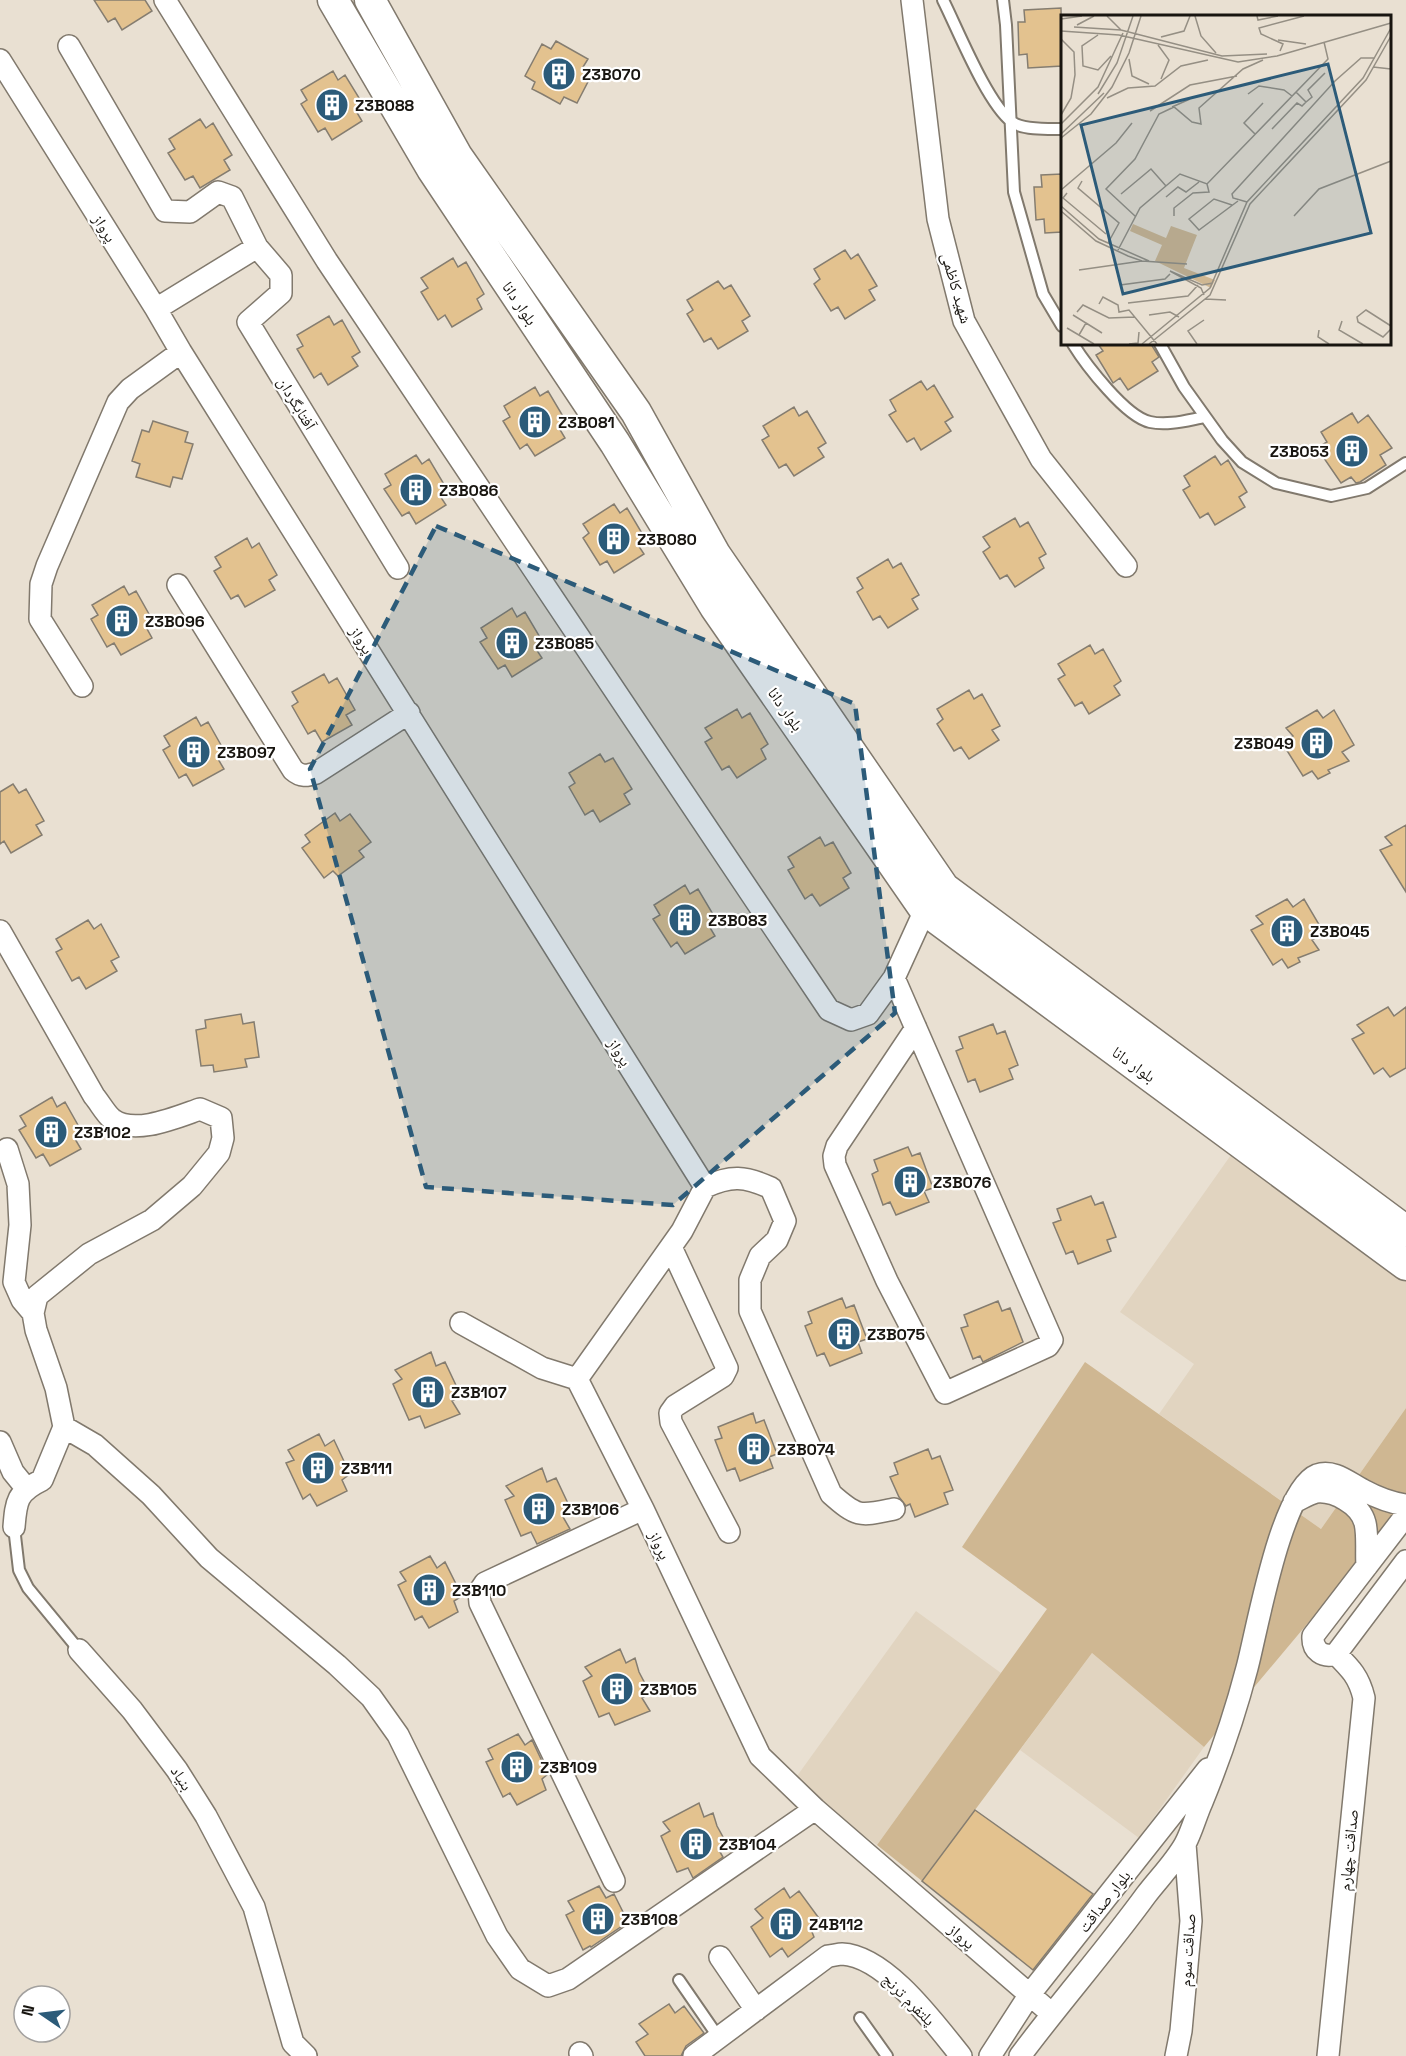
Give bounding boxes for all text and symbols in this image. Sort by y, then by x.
inset map [1061,15,1391,345]
building icon: Z3B070 [541,56,577,92]
place label: Z3B070 [582,64,641,85]
building icon: Z3B088 [314,87,350,123]
place label: Z3B088 [355,95,415,116]
street label: پرواز [87,209,121,247]
street label: شهید کاظمی [936,250,977,326]
street label: بلوار دانا [497,277,542,329]
street label: آفتابگردان [273,373,321,434]
building icon: Z3B081 [517,404,553,440]
place label: Z3B081 [558,412,615,433]
building icon: Z3B053 [1334,433,1370,469]
place label: Z3B053 [1270,441,1329,462]
building icon: Z3B086 [398,472,434,508]
place label: Z3B086 [439,480,499,501]
building icon: Z3B080 [596,521,632,557]
place label: Z3B080 [637,529,697,550]
building icon: Z3B096 [104,603,140,639]
place label: Z3B096 [145,611,205,632]
street label: پرواز [344,621,378,659]
building icon: Z3B085 [494,625,530,661]
place label: Z3B085 [535,633,595,654]
street label: بلوار دانا [763,683,808,735]
building icon: Z3B049 [1299,725,1335,761]
place label: Z3B049 [1234,733,1294,754]
building icon: Z3B097 [176,734,212,770]
place label: Z3B097 [217,742,276,763]
building icon: Z3B083 [667,902,703,938]
place label: Z3B083 [708,910,768,931]
building icon: Z3B045 [1269,913,1305,949]
place label: Z3B045 [1310,921,1370,942]
street label: پرواز [602,1033,636,1071]
street label: بلوار دانا [1108,1042,1160,1087]
building icon: Z3B102 [33,1114,69,1150]
place label: Z3B102 [74,1122,131,1143]
building icon: Z3B076 [892,1164,928,1200]
place label: Z3B076 [933,1172,991,1193]
building icon: Z3B075 [826,1316,862,1352]
place label: Z3B075 [867,1324,925,1345]
building icon: Z3B107 [410,1374,446,1410]
place label: Z3B107 [451,1382,507,1403]
building icon: Z3B074 [736,1431,772,1467]
place label: Z3B074 [777,1439,835,1460]
building icon: Z3B111 [300,1450,336,1486]
place label: Z3B111 [341,1458,392,1479]
building icon: Z3B106 [521,1491,557,1527]
place label: Z3B106 [562,1499,619,1520]
street label: پرواز [643,1527,675,1563]
building icon: Z3B110 [411,1572,447,1608]
place label: Z3B110 [452,1580,506,1601]
building icon: Z3B105 [599,1671,635,1707]
place label: Z3B105 [640,1679,697,1700]
building icon: Z3B109 [499,1749,535,1785]
place label: Z3B109 [540,1757,597,1778]
street label: بنیاد [166,1762,197,1795]
street label: صداقت چهارم [1334,1808,1363,1892]
building icon: Z3B104 [678,1826,714,1862]
place label: Z3B104 [719,1834,776,1855]
street label: بلوار صداقت [1073,1866,1135,1937]
building icon: Z3B108 [580,1901,616,1937]
building icon: Z4B112 [768,1906,804,1942]
place label: Z3B108 [621,1909,678,1930]
street label: صداقت سوم [1174,1913,1201,1988]
place label: Z4B112 [809,1914,863,1935]
street label: پرواز [943,1918,980,1954]
street label: پلتفرم ترنج [878,1968,940,2031]
north arrow [12,1984,72,2044]
text: N [16,2003,39,2018]

